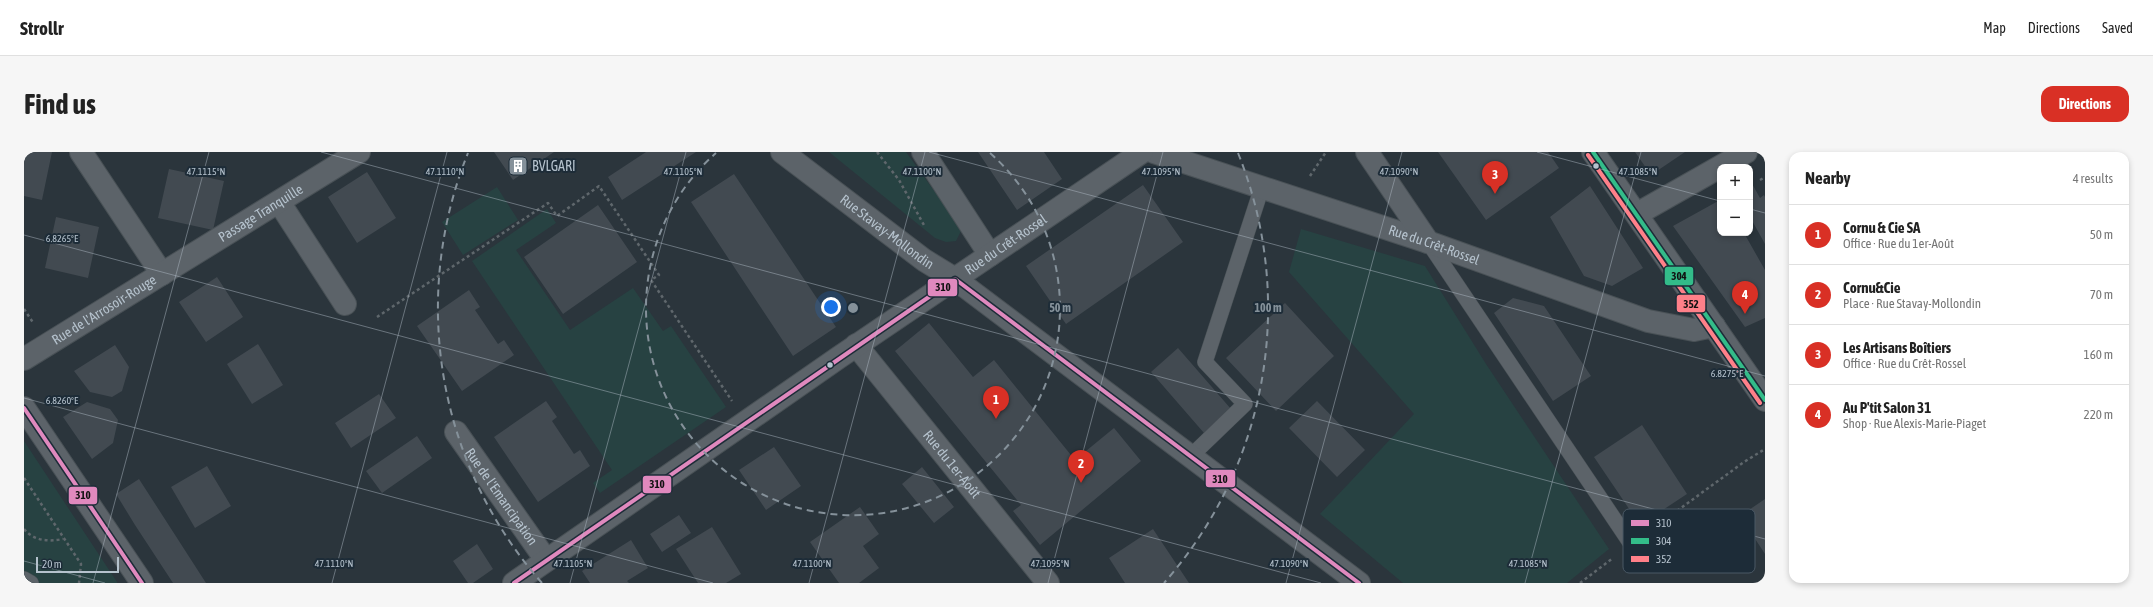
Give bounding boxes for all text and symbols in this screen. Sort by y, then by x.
text: Strollr [20,17,64,39]
text: Map [1983,20,2006,36]
text: Directions [2028,20,2080,36]
text: Saved [2102,20,2133,36]
button: Directions [2041,86,2129,122]
text: Find us [24,88,96,120]
building icon: BVLGARI [507,155,529,177]
place label: BVLGARI [532,158,575,174]
pin: 3 [1482,161,1508,194]
unlabelled marker [1591,161,1601,171]
map controls [1717,164,1753,236]
button: + [1717,164,1753,200]
text: 47.1115°N [187,166,225,177]
text: 47.1110°N [426,166,464,177]
text: 47.1105°N [664,166,702,177]
text: 47.1100°N [903,166,941,177]
text: 47.1095°N [1142,166,1180,177]
text: 47.1090°N [1380,166,1418,177]
text: 47.1085°N [1619,166,1657,177]
text: Nearby [1805,168,1851,188]
text: 4 results [2073,171,2113,186]
street label: Passage Tranquille [215,181,306,245]
street label: Rue Stavay-Mollondin [837,191,937,272]
button: − [1717,200,1753,236]
street label: Rue du Crêt-Rossel [962,211,1050,278]
text: Cornu & Cie SA [1843,219,1920,236]
street label: Rue du Crêt-Rossel [1386,222,1482,268]
text: 1 [1815,227,1821,242]
text: 50 m [2090,227,2113,242]
text: 6.8265°E [46,233,79,244]
text: Office · Rue du 1er-Août [1843,236,1954,251]
line badge: 304 [1664,266,1694,286]
text: 304 [1671,270,1687,282]
street label: Rue de l'Arrosoir-Rouge [49,271,159,348]
line badge: 310 [927,278,958,297]
text: Cornu&Cie [1843,279,1901,296]
text: 310 [935,281,951,293]
pin: 4 [1732,281,1758,314]
text: 2 [1815,287,1821,302]
text: 70 m [2090,287,2113,302]
line badge: 352 [1676,294,1706,313]
text: Place · Rue Stavay-Mollondin [1843,296,1981,311]
your location [821,297,841,317]
text: 352 [1683,298,1699,310]
centre of rings [846,301,860,315]
text: 50 m [1049,301,1071,315]
text: 100 m [1254,301,1282,315]
text: Les Artisans Boîtiers [1843,339,1951,356]
text: 3 [1815,347,1821,362]
text: 160 m [2084,347,2113,362]
text: Office · Rue du Crêt-Rossel [1843,356,1966,371]
unlabelled marker [825,360,835,370]
text: 6.8275°E [1711,368,1744,379]
pin: 1 [983,386,1009,419]
text: 6.8260°E [46,395,79,406]
text: Au P'tit Salon 31 [1843,399,1931,416]
text: 4 [1815,407,1821,422]
text: 220 m [2084,407,2113,422]
text: Shop · Rue Alexis-Marie-Piaget [1843,416,1986,431]
street label: Rue du 1er-Août [920,427,984,501]
street label: Rue de l'Emancipation [462,445,541,548]
pin: 2 [1068,450,1094,483]
line badge: 310 [1205,469,1236,488]
text: 310 [1212,473,1228,485]
line badge: 310 [642,475,672,494]
text: 310 [649,478,665,490]
line badge: 310 [68,486,98,505]
text: 310 [75,489,91,501]
legend [1623,509,1755,573]
text: 310 [1656,517,1672,529]
text: 304 [1656,535,1672,547]
text: 352 [1656,553,1672,565]
scale bar [36,555,119,574]
text: 20 m [42,558,62,570]
text: 47.1110°N [315,558,353,569]
text: 47.1105°N [554,558,592,569]
text: 47.1100°N [793,558,831,569]
text: 47.1095°N [1031,558,1069,569]
text: 47.1090°N [1270,558,1308,569]
text: 47.1085°N [1509,558,1547,569]

